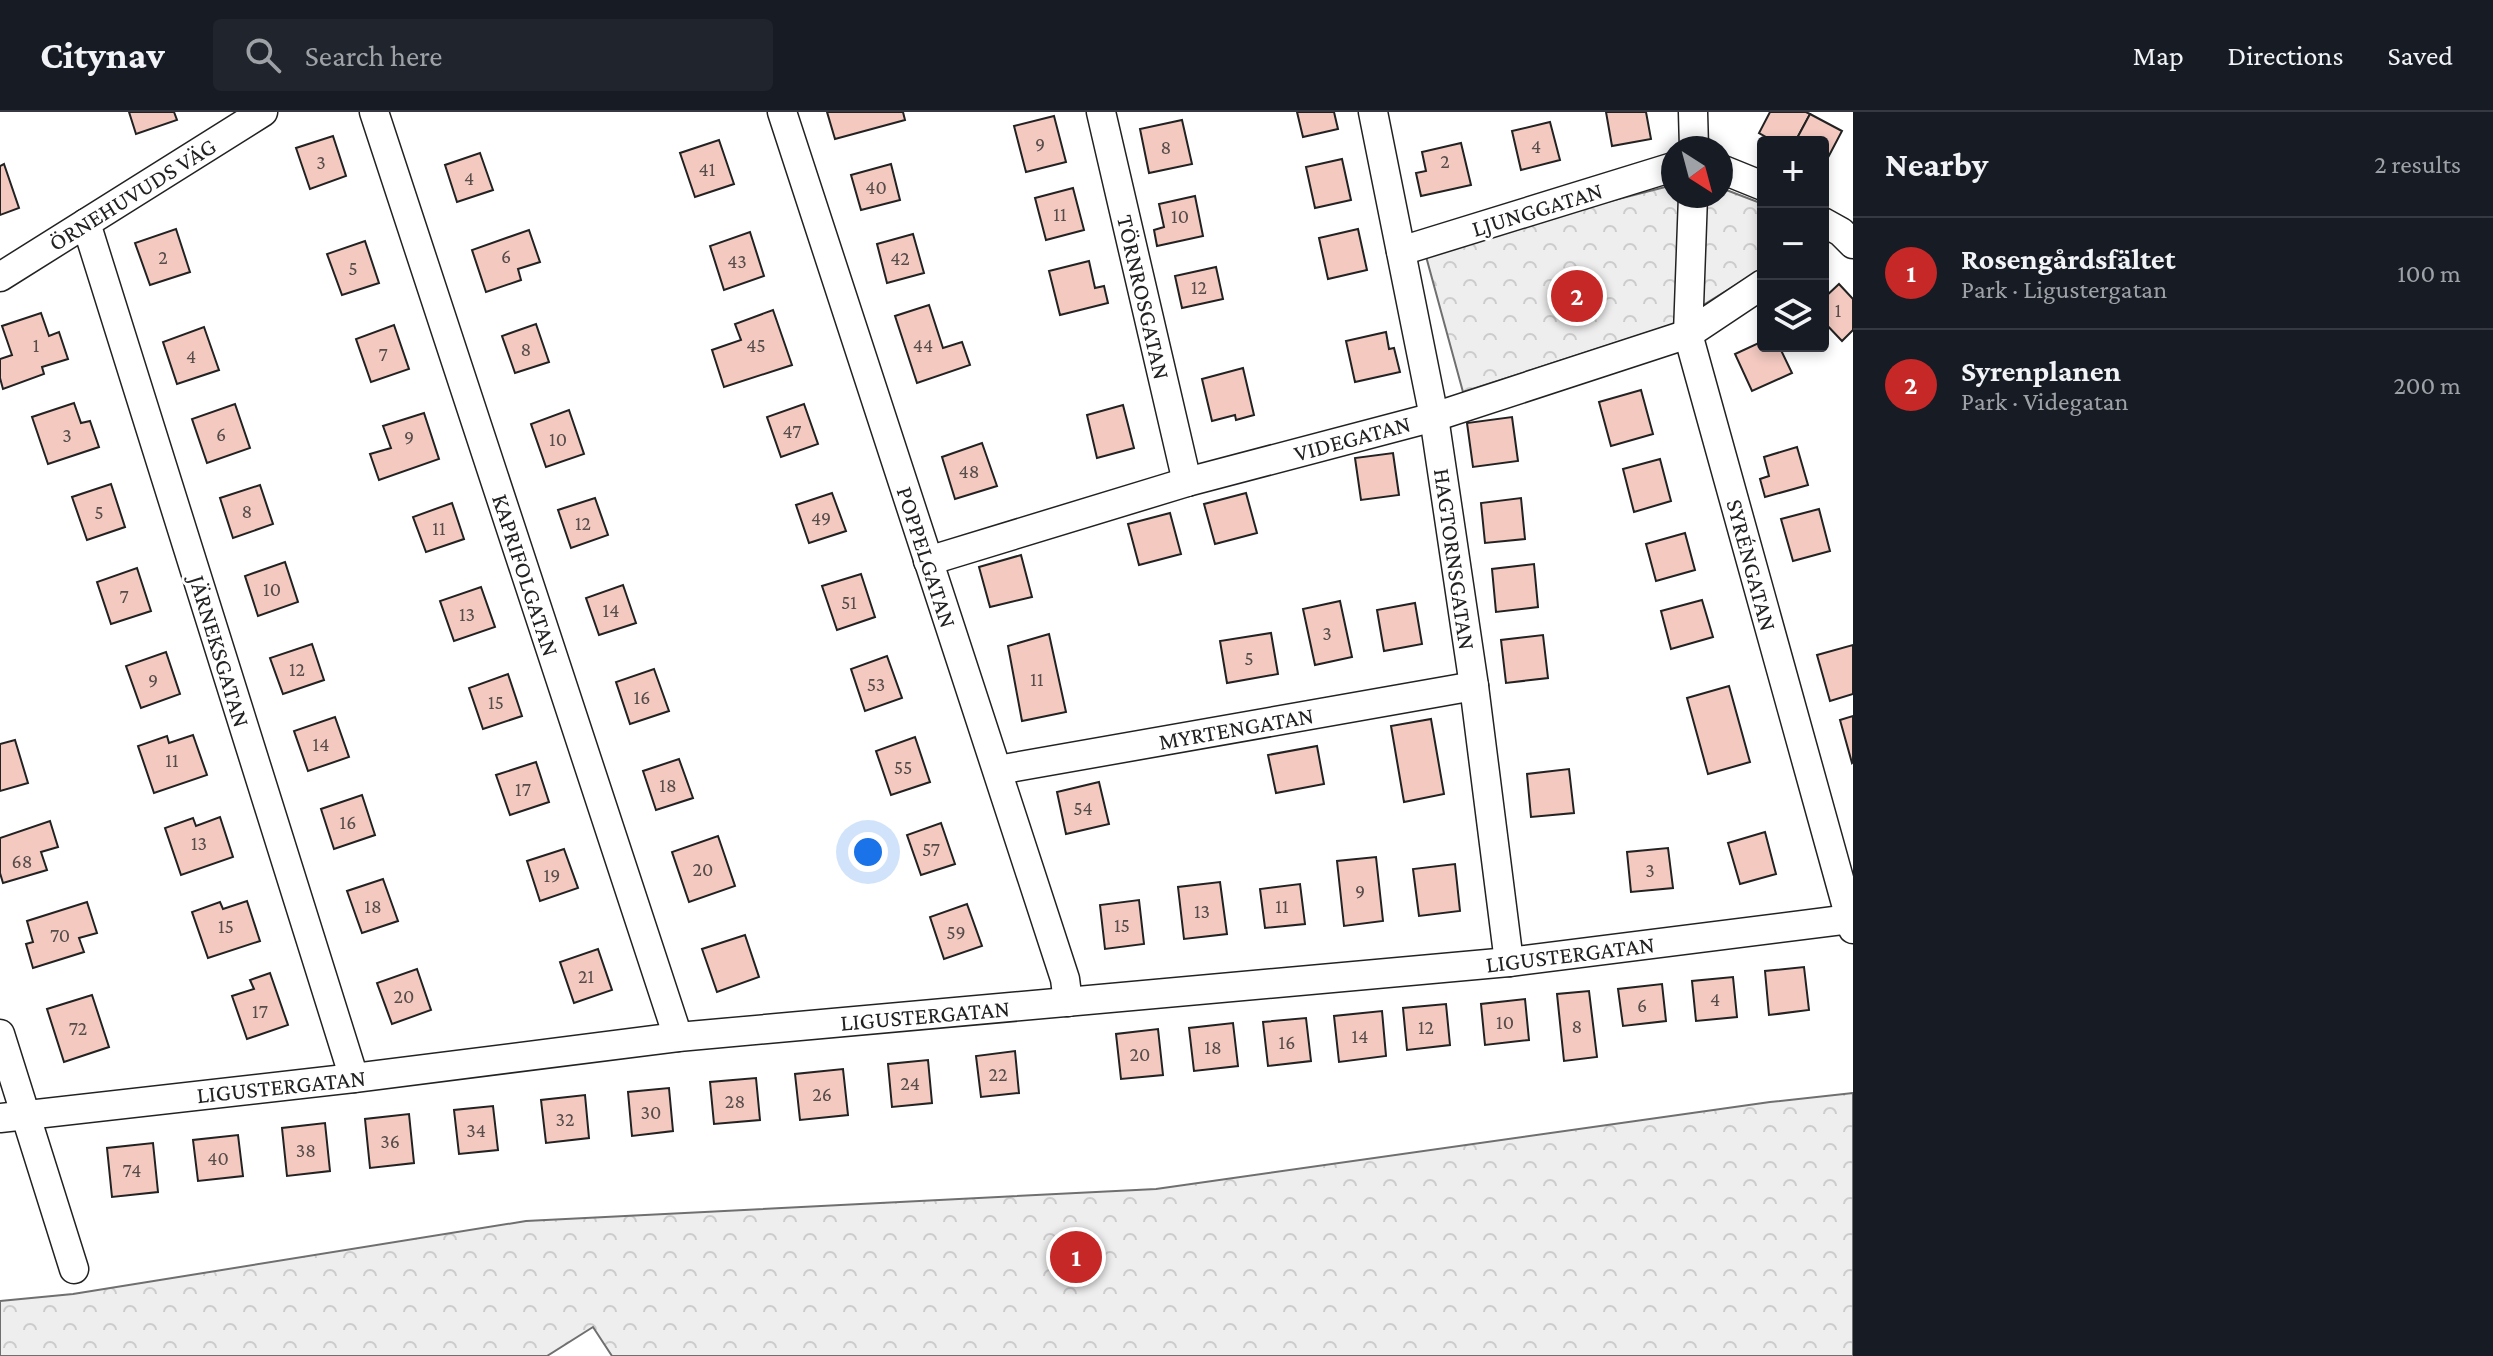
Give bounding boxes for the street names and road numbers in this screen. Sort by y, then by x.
street label: ÖRNEHUVUDS VÄG [44,132,220,256]
street label: LJUNGGATAN [1468,176,1606,242]
street label: TÖRNROSGATAN [1112,212,1176,382]
street label: VIDEGATAN [1291,409,1413,467]
street label: HAGTORNSGATAN [1429,466,1481,652]
street label: POPPELGATAN [891,483,963,631]
street label: KAPRIFOLGATAN [487,490,565,660]
street label: SYRÉNGATAN [1721,496,1783,634]
street label: JÄRNEKSGATAN [183,570,256,730]
street label: MYRTENGATAN [1156,701,1316,755]
street label: LIGUSTERGATAN [1484,930,1656,978]
street label: LIGUSTERGATAN [839,994,1011,1036]
street label: LIGUSTERGATAN [195,1064,367,1108]

